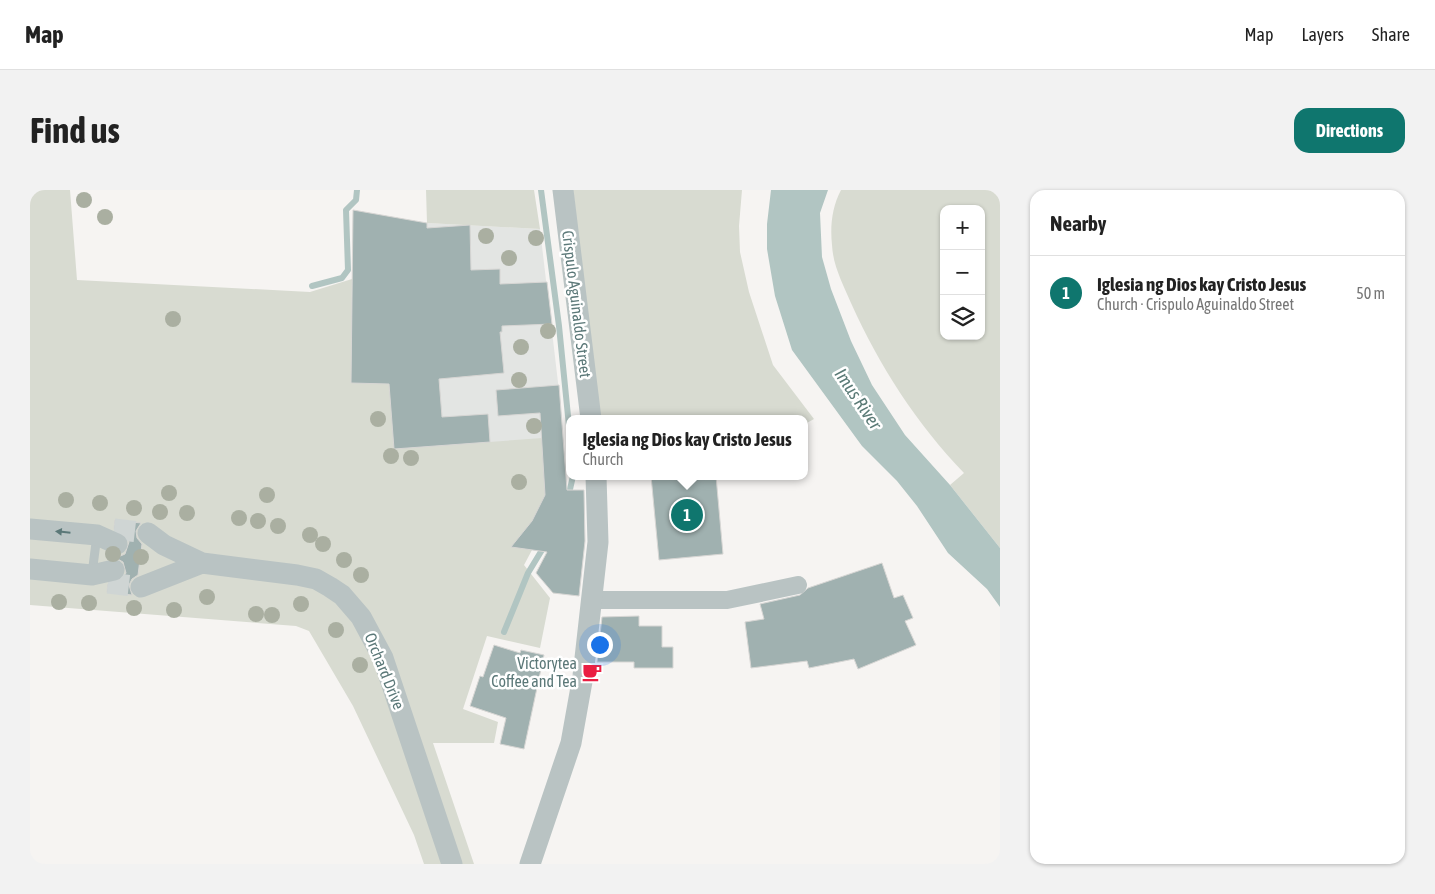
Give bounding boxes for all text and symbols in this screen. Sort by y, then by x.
text: Map [25,21,64,48]
text: Map [1244,24,1273,45]
text: Layers [1301,24,1344,45]
text: Share [1372,24,1410,45]
button: Directions [1294,108,1405,153]
text: Find us [30,110,120,150]
map controls [940,205,985,340]
button: + [940,205,985,250]
text: Nearby [1050,211,1106,235]
street label: Crispulo Aguinaldo Street [558,229,595,379]
button: − [940,250,985,295]
text: Iglesia ng Dios kay Cristo Jesus [1097,273,1306,295]
text: 1 [1062,284,1070,302]
text: 50 m [1356,284,1385,302]
button: layers [940,295,985,340]
text: Church · Crispulo Aguinaldo Street [1097,295,1294,313]
water label: Imus River [830,364,887,434]
popup [566,415,808,480]
text: Iglesia ng Dios kay Cristo Jesus [582,428,792,450]
text: Church [582,450,623,468]
pin: 1 [671,496,703,534]
one-way arrow [55,528,71,536]
street label: Orchard Drive [362,630,408,712]
your location [587,632,613,658]
place label: Victorytea Coffee and Tea [491,654,577,690]
cafe icon: Victorytea Coffee and Tea [581,661,603,683]

